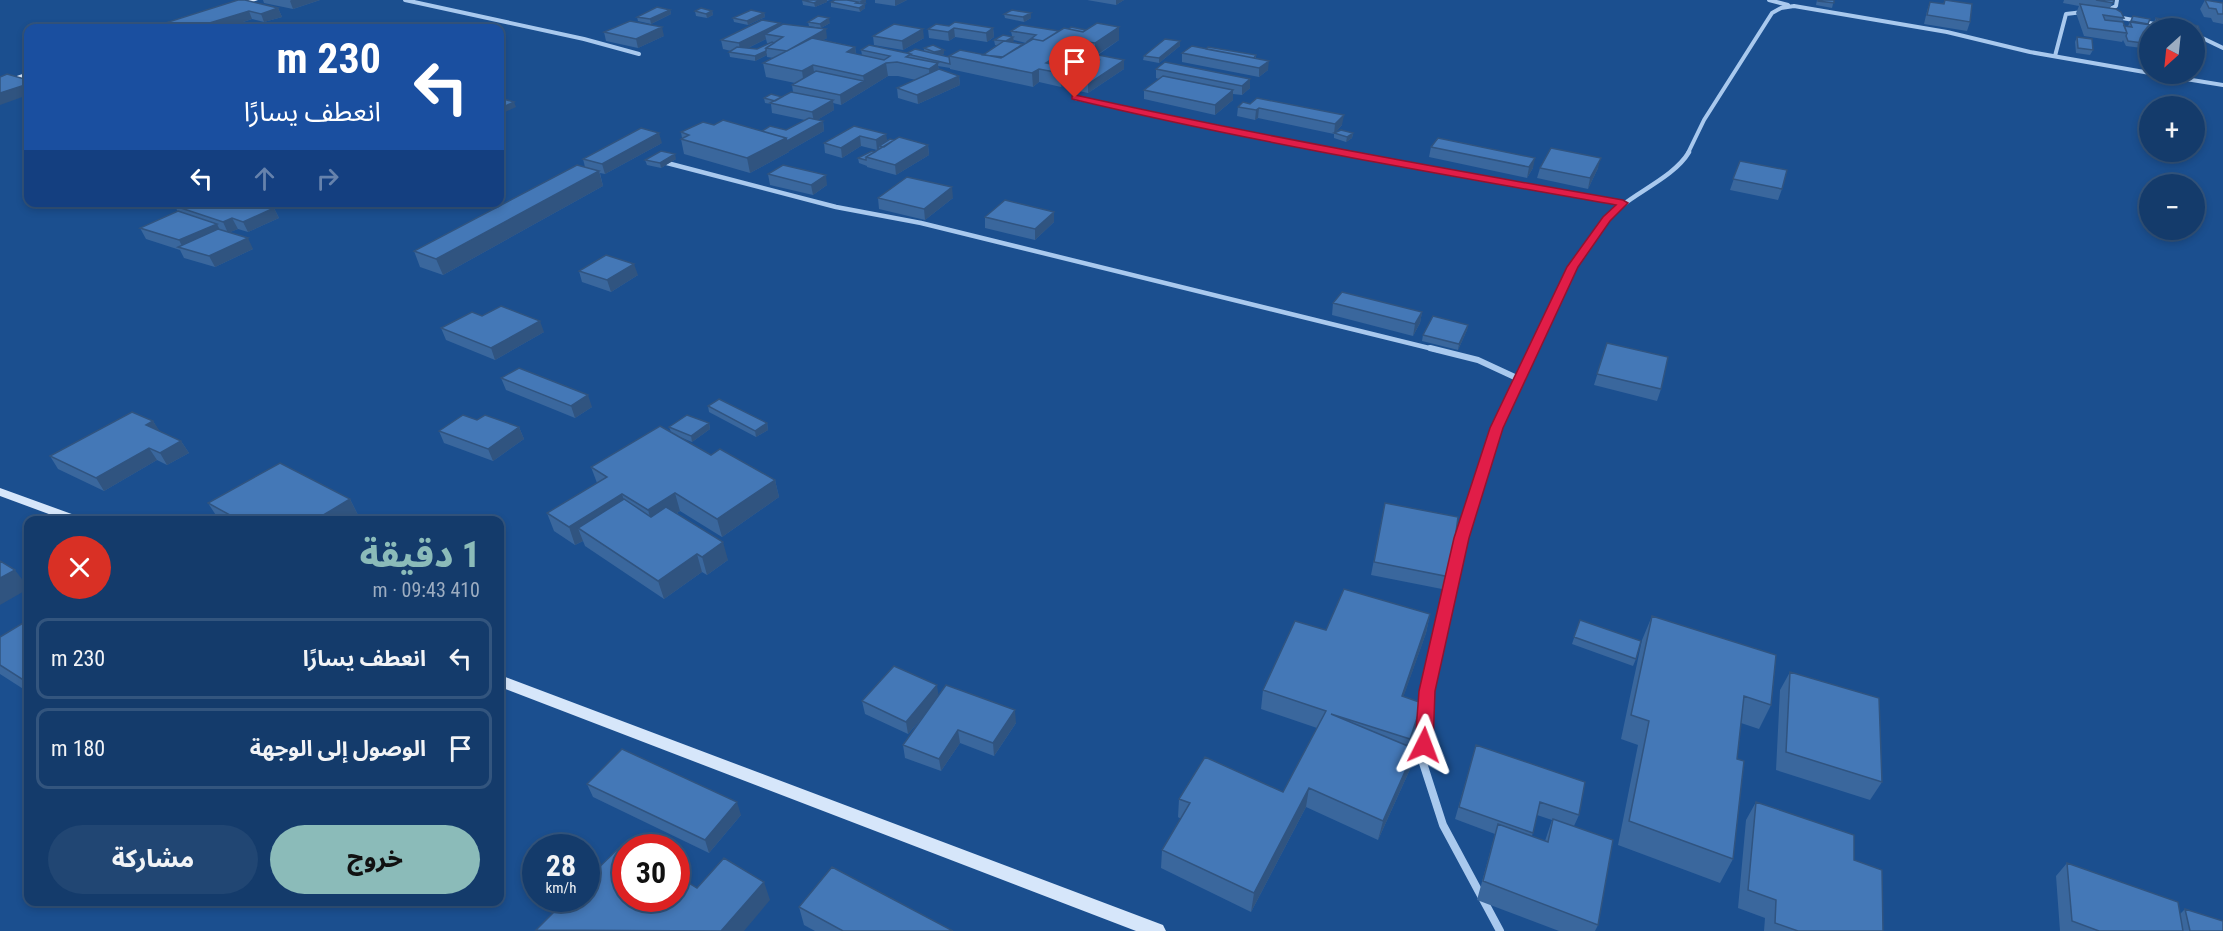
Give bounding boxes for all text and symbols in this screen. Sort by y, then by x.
north arrow [2139,18,2205,84]
map controls [2139,18,2205,240]
text: 230 m [276,34,381,83]
pin [1049,36,1100,98]
icon: arrive [1058,45,1091,78]
icon: left [402,48,480,126]
text: انعطف يسارًا [244,96,381,128]
button: + [2139,96,2205,162]
icon: left [185,162,218,195]
icon: ahead [248,162,281,195]
icon: right [311,162,344,195]
button: − [2139,174,2205,240]
text: 1 دقيقة [359,534,480,576]
button: close [48,536,111,599]
text: 410 m · 09:43 [373,578,480,602]
icon: left [444,642,477,675]
text: 230 m [51,646,105,671]
text: انعطف يسارًا [303,646,426,671]
position arrow [1392,713,1456,777]
icon: arrive [444,732,477,765]
text: 180 m [51,736,105,761]
text: الوصول إلى الوجهة [250,736,426,761]
button: مشاركة [48,825,258,894]
button: خروج [270,825,480,894]
speed limit sign: 30 [612,834,690,912]
text: 28 [546,848,576,883]
text: km/h [546,879,576,897]

